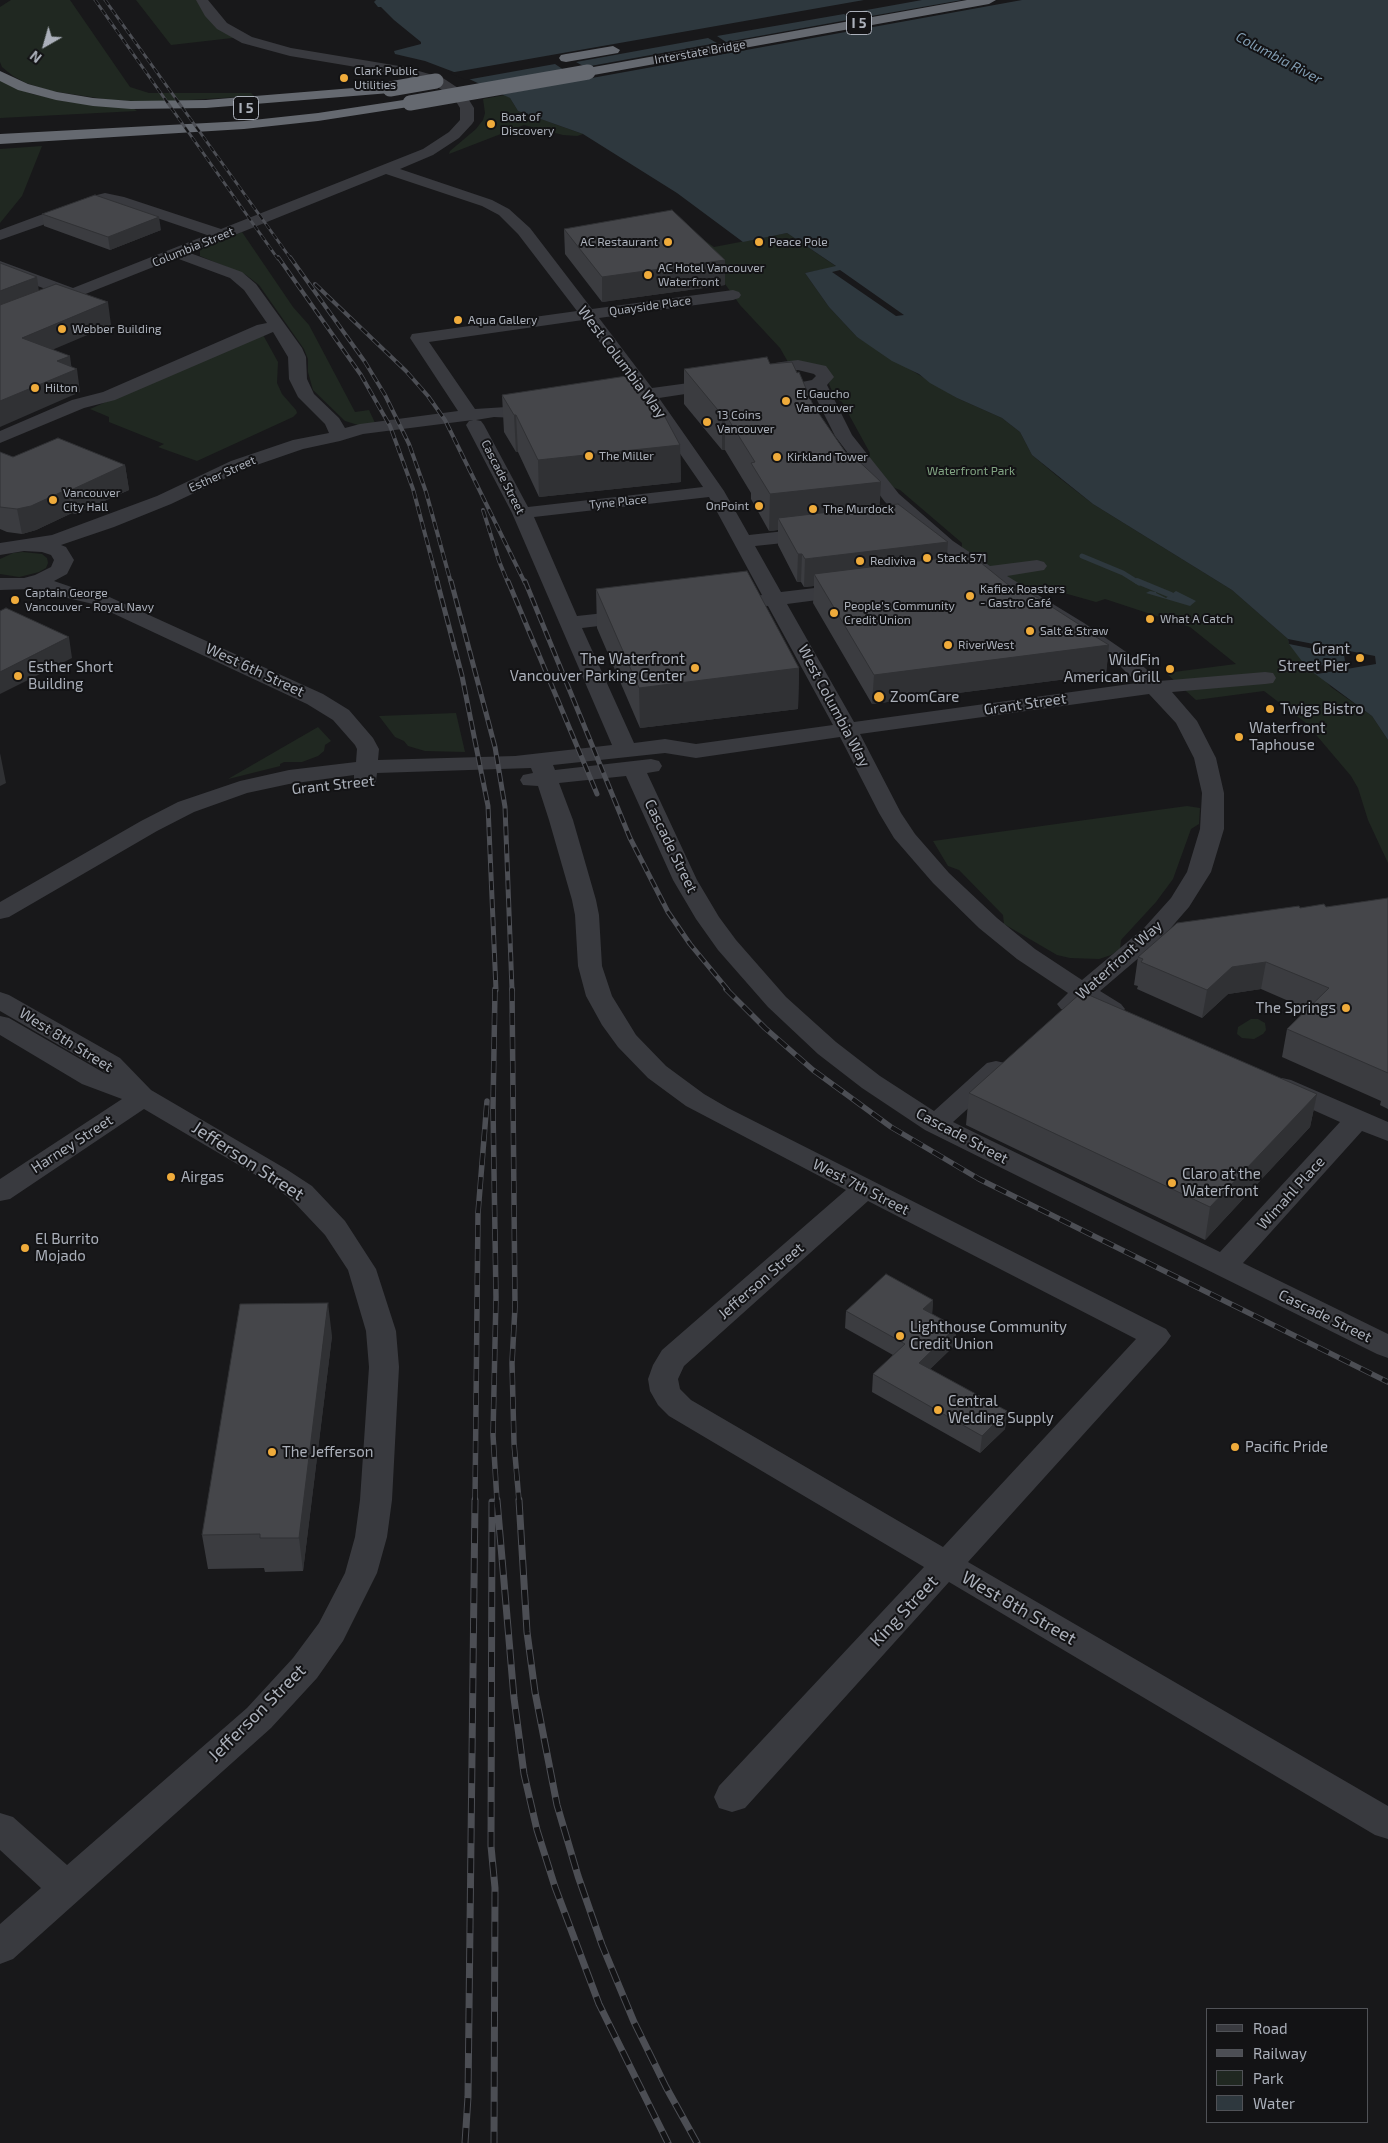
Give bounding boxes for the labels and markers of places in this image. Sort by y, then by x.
place label: Clark Public Utilities [354,64,418,92]
marker: Clark Public Utilities [338,72,350,84]
place label: Boat of Discovery [501,110,554,138]
marker: Boat of Discovery [485,118,497,130]
place label: AC Restaurant [580,235,658,249]
place label: Peace Pole [769,235,828,249]
marker: AC Restaurant [662,236,674,248]
marker: Peace Pole [753,236,765,248]
place label: AC Hotel Vancouver Waterfront [658,261,765,289]
marker: AC Hotel Vancouver Waterfront [642,269,654,281]
place label: Aqua Gallery [468,313,537,327]
marker: Aqua Gallery [452,314,464,326]
place label: Webber Building [72,322,162,336]
marker: Webber Building [56,323,68,335]
place label: Hilton [45,381,78,395]
marker: Hilton [29,382,41,394]
place label: El Gaucho Vancouver [796,387,854,415]
marker: El Gaucho Vancouver [780,395,792,407]
place label: 13 Coins Vancouver [717,408,775,436]
marker: 13 Coins Vancouver [701,416,713,428]
place label: The Miller [599,449,654,463]
marker: The Miller [583,450,595,462]
place label: Kirkland Tower [787,450,868,464]
marker: Kirkland Tower [771,451,783,463]
place label: Vancouver City Hall [63,486,121,514]
marker: Vancouver City Hall [47,494,59,506]
place label: OnPoint [706,499,749,513]
marker: OnPoint [753,500,765,512]
place label: The Murdock [823,502,894,516]
marker: The Murdock [807,503,819,515]
place label: Stack 571 [937,551,987,565]
marker: Stack 571 [921,552,933,564]
place label: Rediviva [870,554,916,568]
marker: Rediviva [854,555,866,567]
place label: Kafiex Roasters - Gastro Café [980,582,1065,610]
place label: Captain George Vancouver - Royal Navy [25,586,154,614]
marker: Kafiex Roasters - Gastro Café [964,590,976,602]
marker: Captain George Vancouver - Royal Navy [9,594,21,606]
place label: People's Community Credit Union [844,599,955,627]
marker: People's Community Credit Union [828,607,840,619]
place label: What A Catch [1160,612,1233,626]
marker: What A Catch [1144,613,1156,625]
place label: Salt & Straw [1040,624,1109,638]
marker: Salt & Straw [1024,625,1036,637]
place label: RiverWest [958,638,1014,652]
marker: RiverWest [942,639,954,651]
place label: Grant Street Pier [1278,640,1350,675]
place label: The Waterfront Vancouver Parking Center [510,650,685,685]
place label: WildFin American Grill [1064,651,1160,686]
marker: Grant Street Pier [1354,652,1366,664]
place label: Esther Short Building [28,658,113,693]
marker: The Waterfront Vancouver Parking Center [689,662,701,674]
marker: WildFin American Grill [1164,663,1176,675]
marker: Esther Short Building [12,670,24,682]
place label: ZoomCare [890,688,959,706]
marker: ZoomCare [872,690,886,704]
place label: Twigs Bistro [1280,700,1364,718]
marker: Twigs Bistro [1264,703,1276,715]
place label: Waterfront Taphouse [1249,719,1326,754]
marker: Waterfront Taphouse [1233,731,1245,743]
place label: The Springs [1256,999,1336,1017]
marker: The Springs [1340,1002,1352,1014]
place label: Claro at the Waterfront [1182,1165,1261,1200]
place label: Airgas [181,1168,224,1186]
marker: Airgas [165,1171,177,1183]
marker: Claro at the Waterfront [1166,1177,1178,1189]
place label: El Burrito Mojado [35,1230,99,1265]
marker: El Burrito Mojado [19,1242,31,1254]
place label: Lighthouse Community Credit Union [910,1318,1067,1353]
marker: Lighthouse Community Credit Union [894,1330,906,1342]
place label: Central Welding Supply [948,1392,1054,1427]
marker: Central Welding Supply [932,1404,944,1416]
place label: Pacific Pride [1245,1438,1328,1456]
marker: Pacific Pride [1229,1441,1241,1453]
place label: The Jefferson [282,1443,373,1461]
marker: The Jefferson [266,1446,278,1458]

